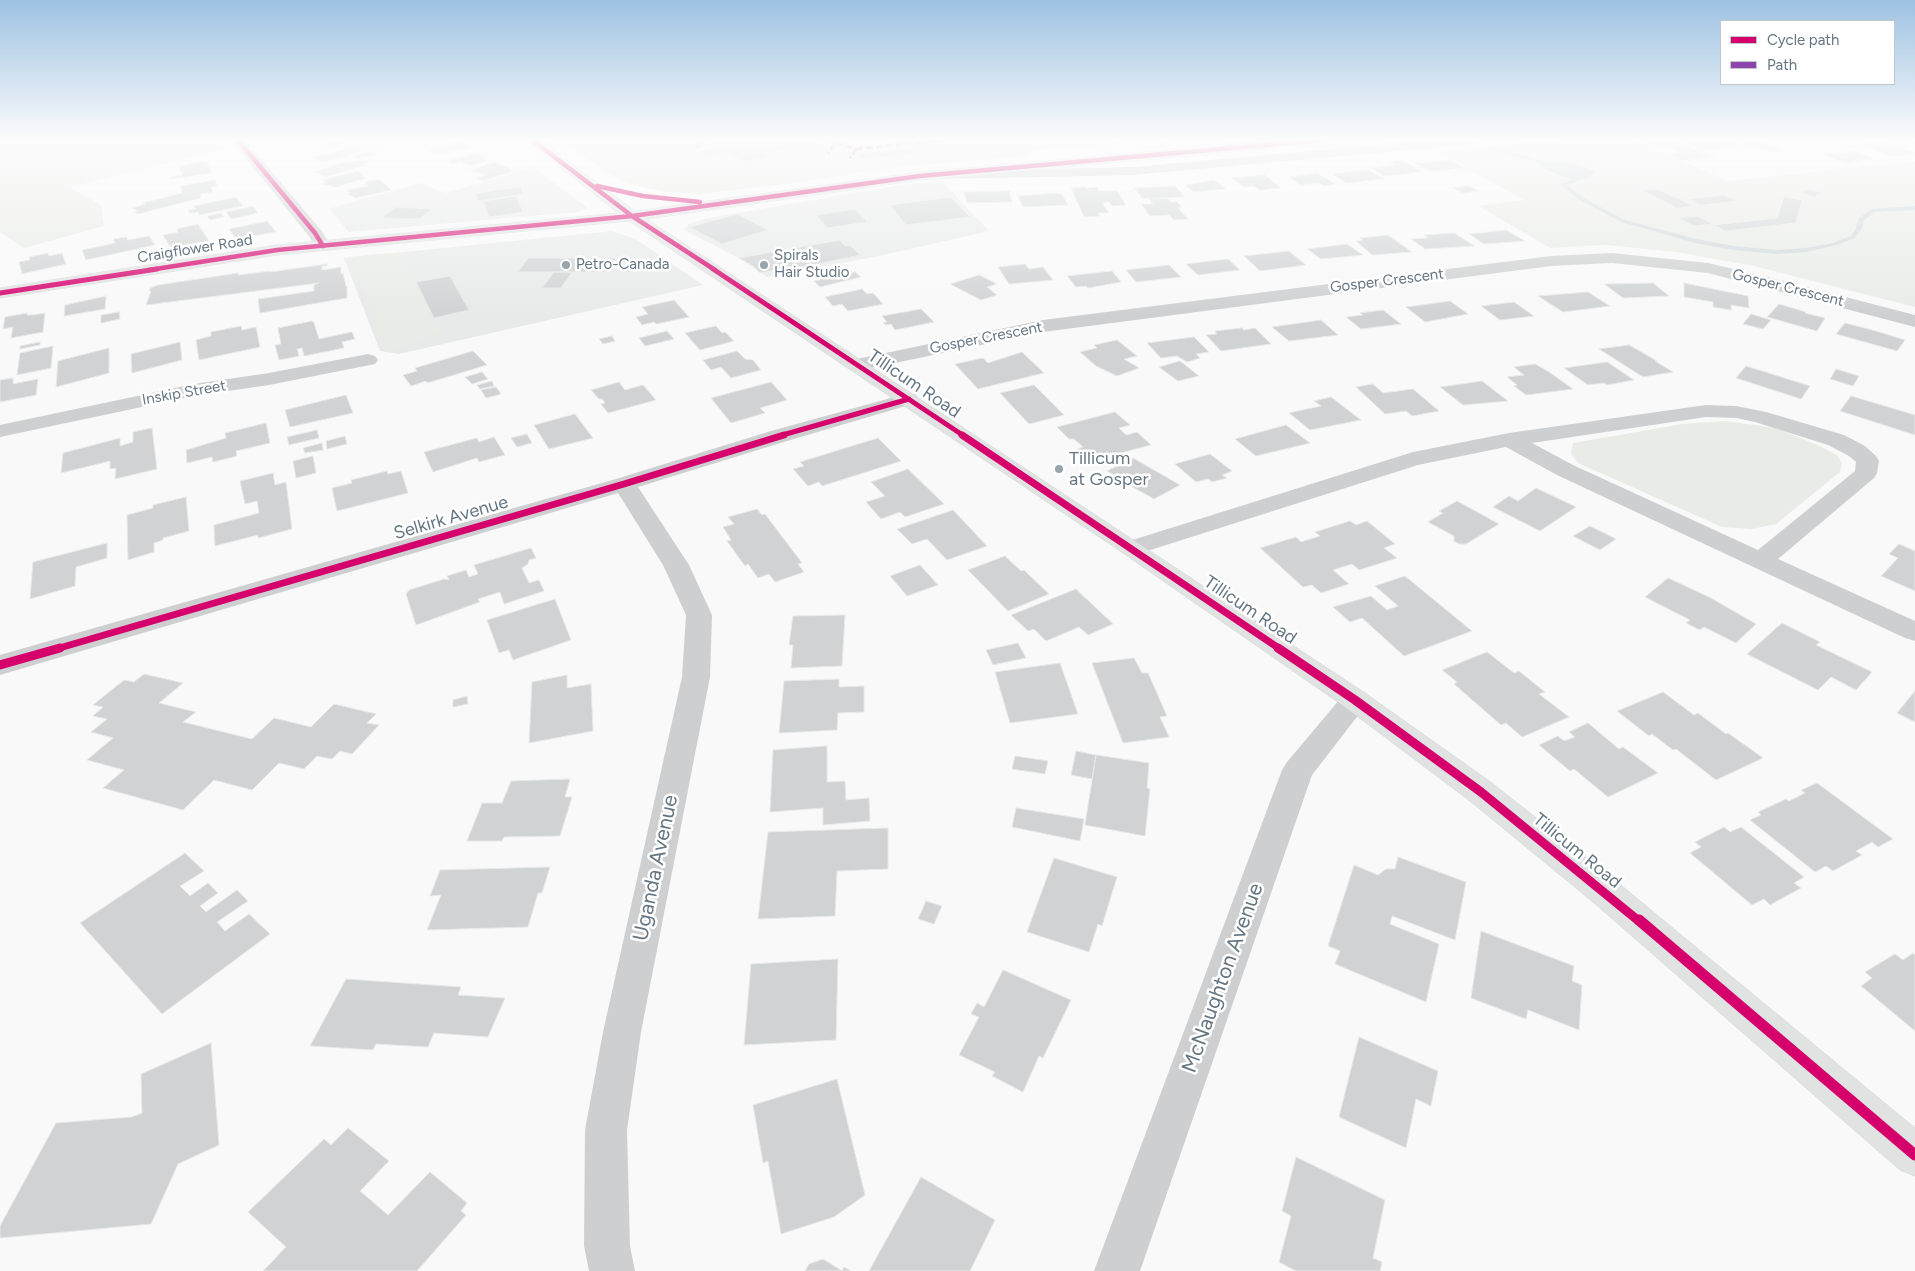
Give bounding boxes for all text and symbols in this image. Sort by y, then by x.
legend [1720,20,1895,85]
text: Cycle path [1767,31,1839,49]
text: Path [1767,56,1797,74]
street label: Craigflower Road [136,231,254,267]
place label: Spirals Hair Studio [774,247,849,282]
place label: Petro-Canada [576,256,669,274]
marker: Petro-Canada [560,259,572,271]
marker: Spirals Hair Studio [758,259,770,271]
street label: Gosper Crescent [1329,265,1445,297]
street label: Gosper Crescent [1730,265,1846,311]
street label: Gosper Crescent [928,318,1044,358]
street label: Tillicum Road [864,345,964,423]
street label: Inskip Street [141,377,227,409]
place label: Tillicum at Gosper [1069,448,1148,490]
marker: Tillicum at Gosper [1053,463,1065,475]
street label: Selkirk Avenue [391,491,511,545]
street label: Tillicum Road [1200,571,1300,649]
street label: Uganda Avenue [628,793,684,943]
street label: Tillicum Road [1529,809,1625,893]
street label: McNaughton Avenue [1177,880,1269,1076]

